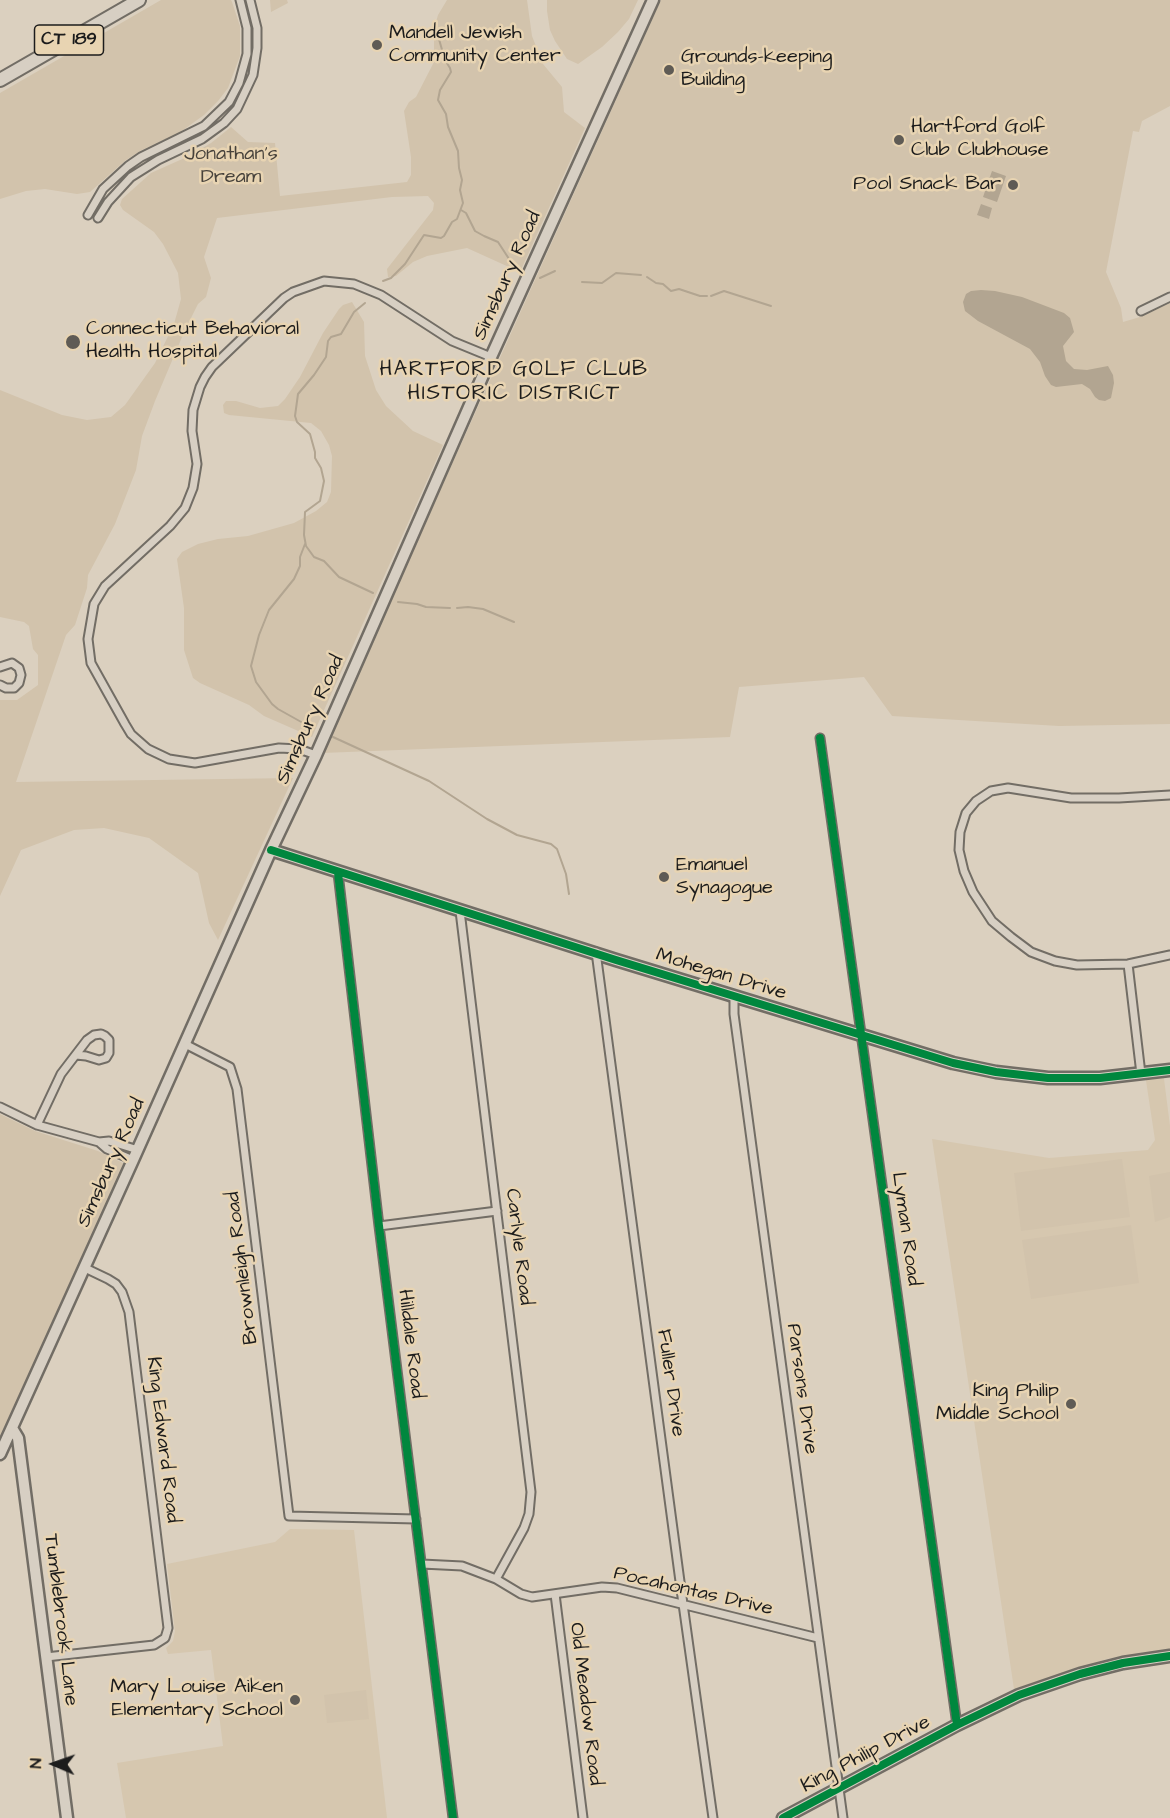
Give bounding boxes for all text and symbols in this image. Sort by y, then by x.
place label: Mandell Jewish Community Center [389,22,561,69]
road number: CT 189 [34,25,104,55]
marker: Mandell Jewish Community Center [370,38,384,52]
place label: Grounds-keeping Building [681,46,832,93]
marker: Grounds-keeping Building [662,63,676,77]
place label: Hartford Golf Club Clubhouse [911,116,1049,163]
marker: Hartford Golf Club Clubhouse [892,133,906,147]
park label: Jonathan's Dream [184,143,278,190]
place label: Pool Snack Bar [853,173,1001,197]
marker: Pool Snack Bar [1006,178,1020,192]
street label: Simsbury Road [469,208,547,344]
place label: Connecticut Behavioral Health Hospital [86,318,299,365]
marker: Connecticut Behavioral Health Hospital [64,333,82,351]
district label: HARTFORD GOLF CLUB HISTORIC DISTRICT [379,358,649,408]
street label: Simsbury Road [272,652,350,788]
place label: Emanuel Synagogue [676,854,773,901]
marker: Emanuel Synagogue [657,870,671,884]
street label: Mohegan Drive [653,944,789,1006]
street label: Simsbury Road [73,1095,151,1231]
street label: Lyman Road [885,1171,925,1287]
street label: Carlyle Road [499,1187,537,1307]
street label: Brownleigh Road [222,1190,264,1346]
street label: Hilldale Road [391,1288,429,1400]
street label: Parsons Drive [780,1322,822,1456]
street label: Fuller Drive [651,1328,689,1438]
street label: King Edward Road [140,1356,184,1524]
place label: King Philip Middle School [936,1380,1059,1427]
marker: King Philip Middle School [1064,1397,1078,1411]
street label: Tumblebrook Lane [38,1533,82,1707]
street label: Pocahontas Drive [611,1562,775,1622]
street label: Old Meadow Road [563,1621,607,1787]
place label: Mary Louise Aiken Elementary School [110,1676,283,1723]
marker: Mary Louise Aiken Elementary School [288,1693,302,1707]
street label: King Philip Drive [797,1711,935,1799]
north arrow [24,1734,84,1794]
text: N [25,1758,47,1769]

